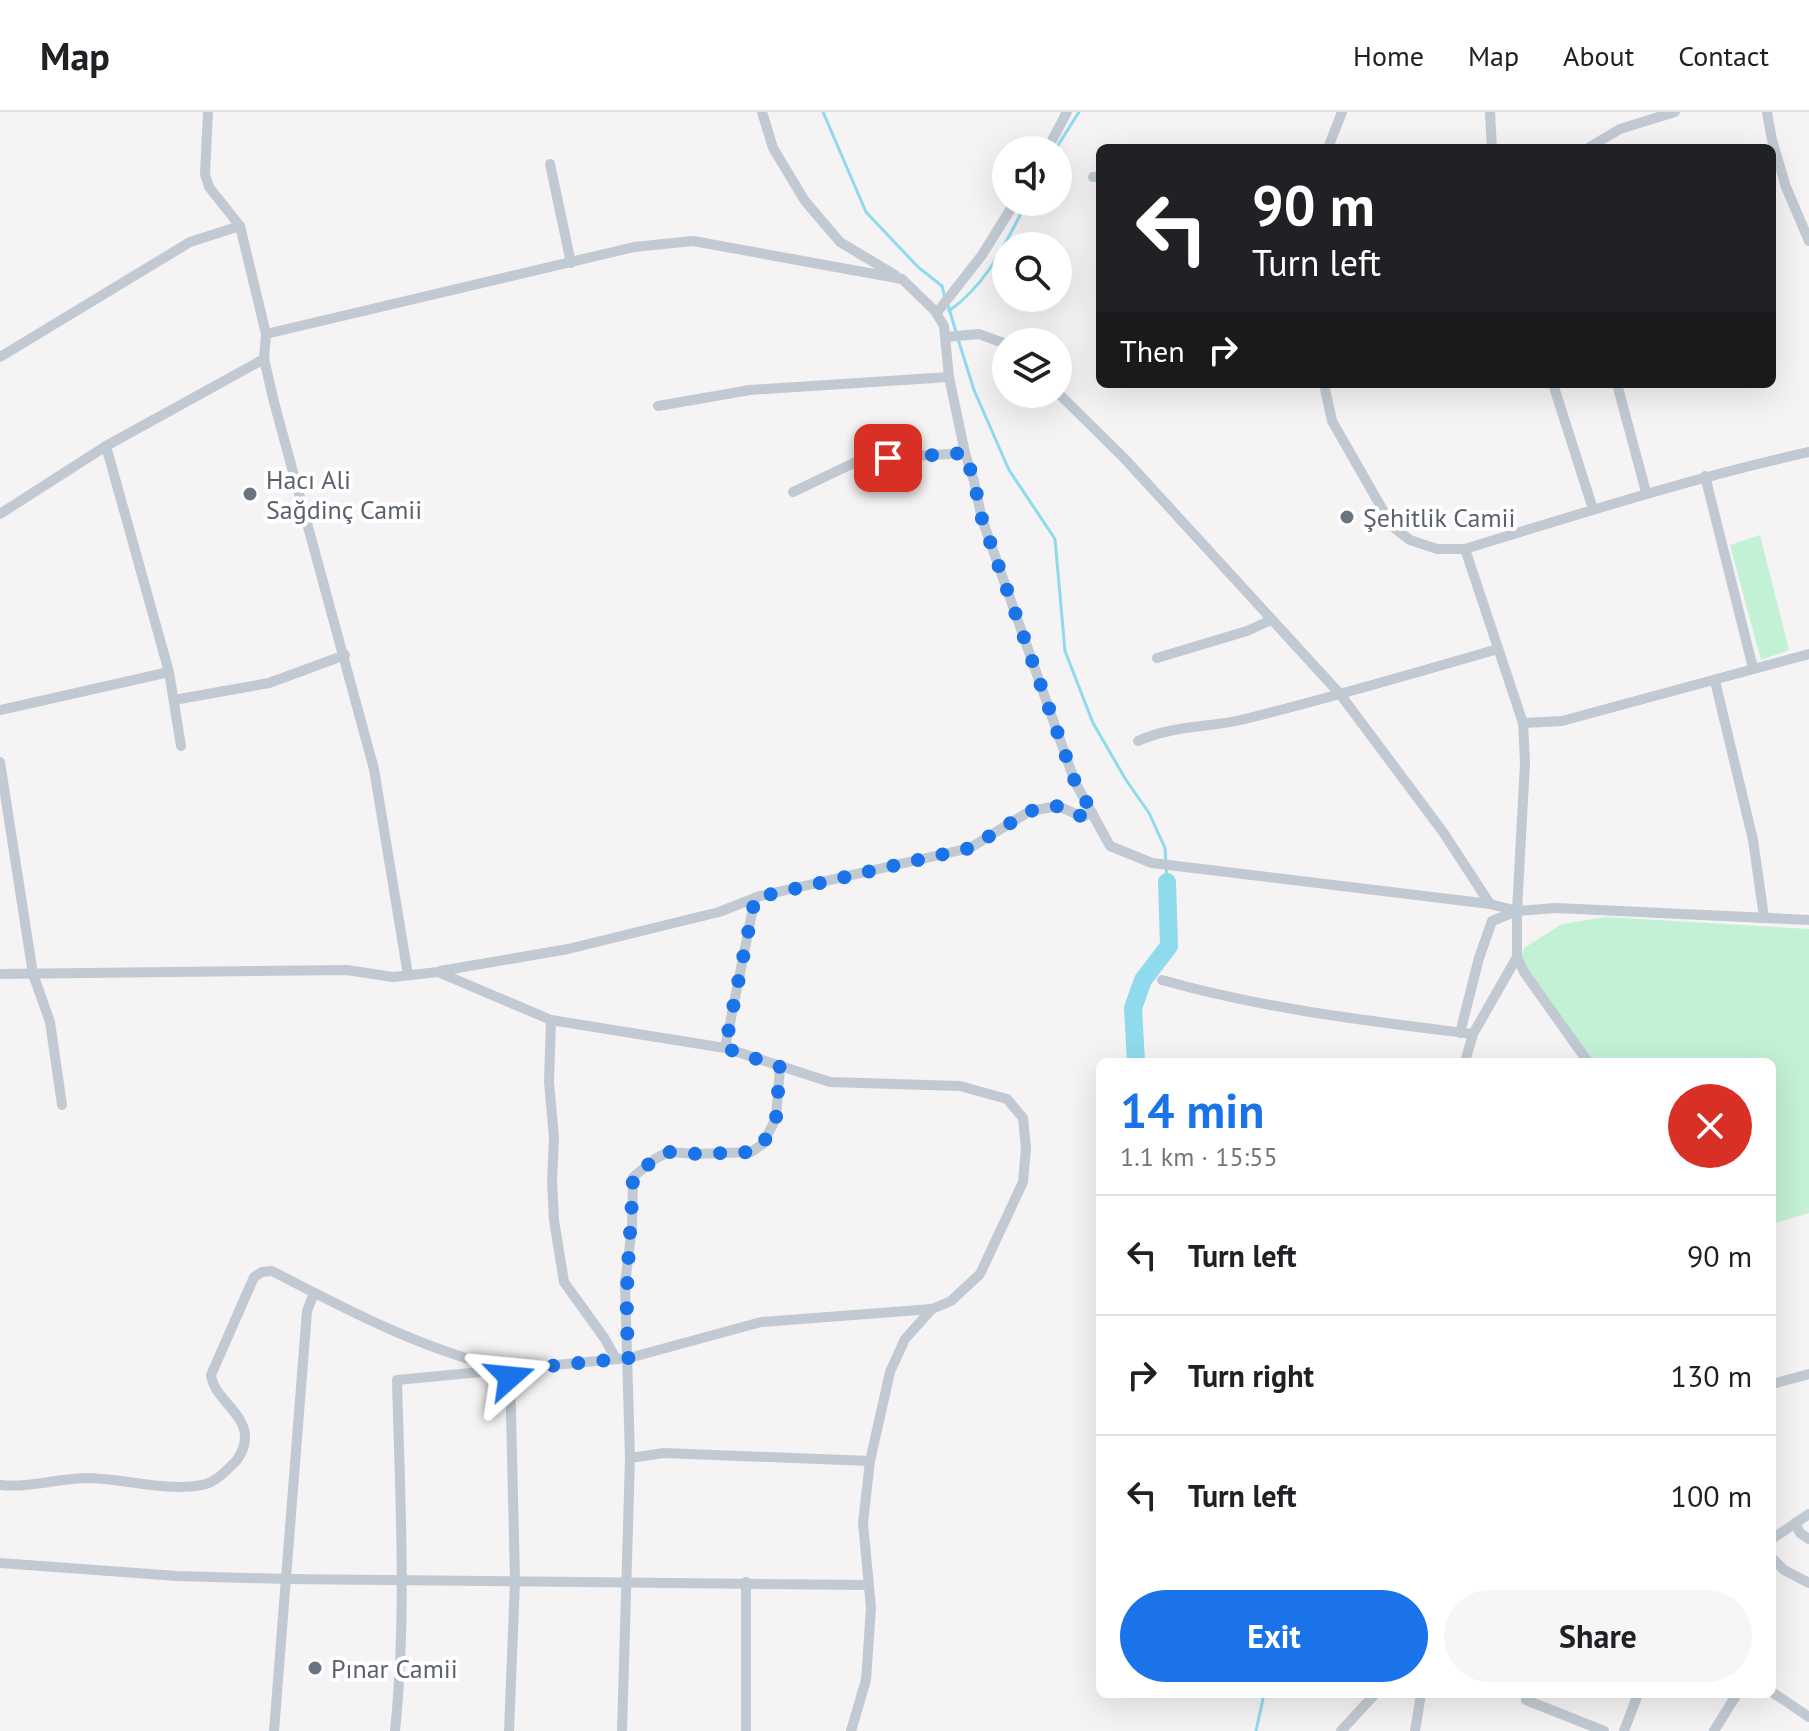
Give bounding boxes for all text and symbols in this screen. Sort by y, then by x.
text: Map [40,31,110,80]
text: Home [1353,37,1424,74]
text: Map [1468,37,1519,74]
text: About [1563,37,1634,74]
text: Contact [1678,37,1769,74]
map controls [992,136,1072,408]
button: sound [992,136,1072,216]
text: 90 m [1252,169,1375,241]
icon: left [1120,176,1224,280]
button: search [992,232,1072,312]
text: Turn left [1252,239,1381,286]
button: layers [992,328,1072,408]
icon: right [1201,328,1245,372]
text: Then [1120,331,1185,370]
pin [854,424,922,492]
icon: arrive [866,436,910,480]
place label: Hacı Ali Sağdinç Camii [266,463,422,526]
marker: Hacı Ali Sağdinç Camii [241,485,259,503]
place label: Şehitlik Camii [1363,501,1516,534]
marker: Şehitlik Camii [1338,508,1356,526]
text: 14 min [1120,1079,1264,1141]
button: close [1668,1084,1752,1168]
text: 1.1 km · 15:55 [1120,1140,1278,1173]
icon: left [1120,1233,1164,1277]
text: Turn left [1188,1236,1296,1275]
text: 90 m [1687,1236,1752,1275]
position arrow [468,1335,552,1419]
icon: right [1120,1353,1164,1397]
text: Turn right [1188,1356,1314,1395]
text: 130 m [1671,1356,1752,1395]
icon: left [1120,1473,1164,1517]
text: Turn left [1188,1476,1296,1515]
text: 100 m [1671,1476,1752,1515]
button: Exit [1120,1590,1428,1682]
button: Share [1444,1590,1752,1682]
place label: Pınar Camii [331,1652,458,1685]
marker: Pınar Camii [306,1659,324,1677]

